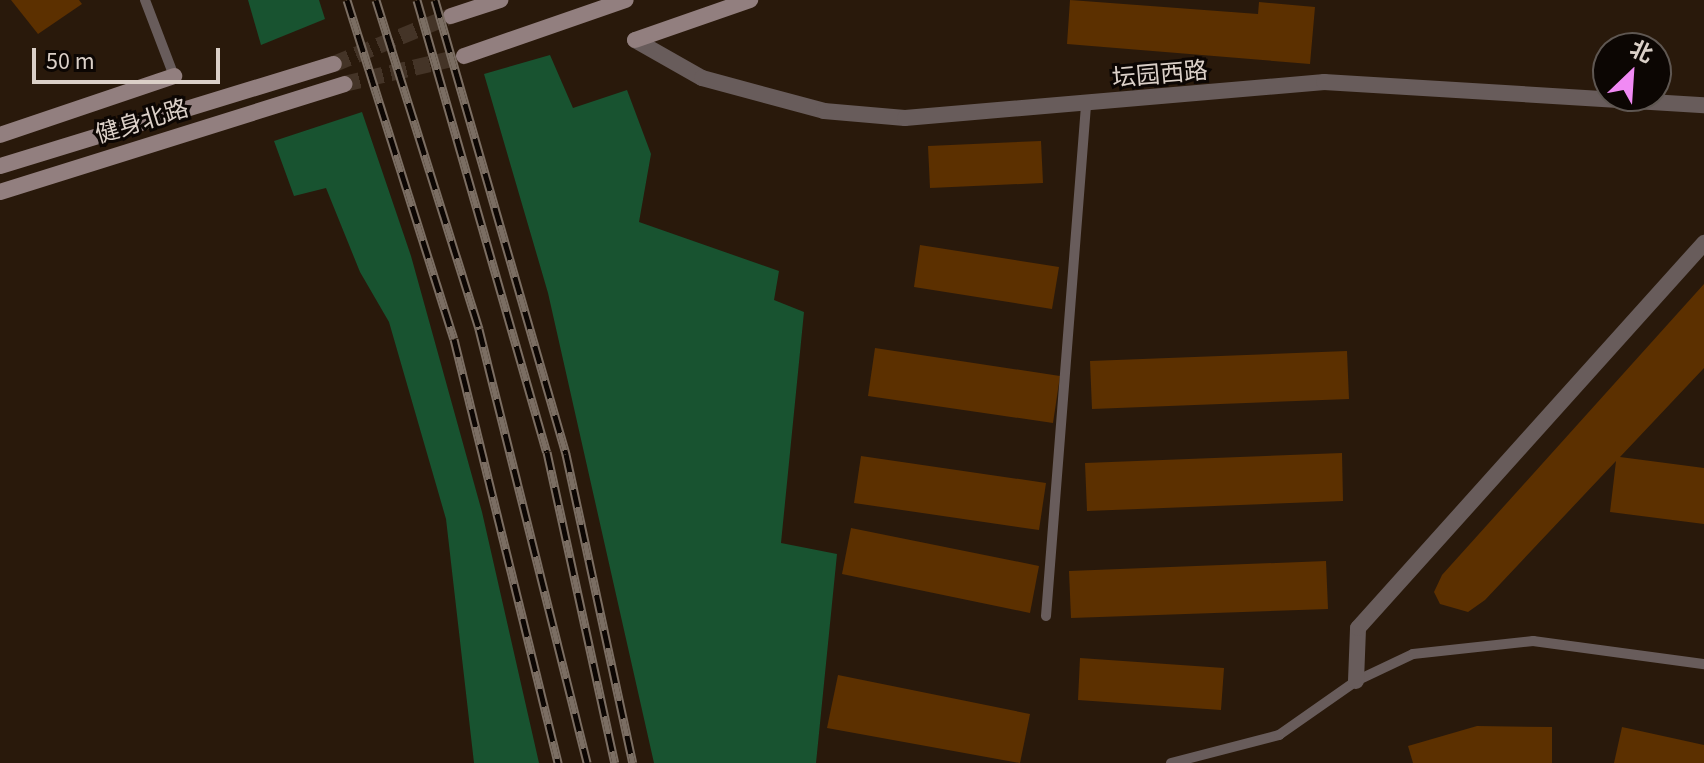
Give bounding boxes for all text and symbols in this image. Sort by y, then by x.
scale bar [36,32,224,82]
north arrow [1592,32,1672,112]
text: 北 [1625,33,1658,71]
text: 50 m [46,44,95,79]
street label: 坛园西路 [1111,56,1209,94]
street label: 健身北路 [92,94,192,150]

